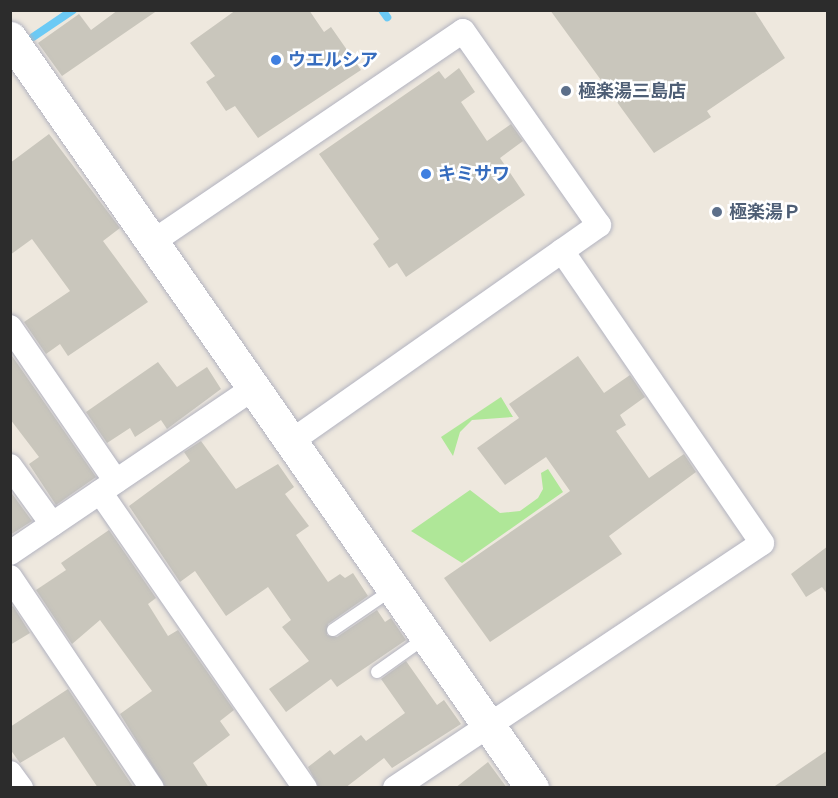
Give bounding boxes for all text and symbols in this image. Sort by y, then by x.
place label: ウエルシア [288,49,378,71]
marker: ウエルシア [269,53,283,67]
place label: 極楽湯三島店 [578,80,686,102]
marker: 極楽湯三島店 [559,84,573,98]
place label: キミサワ [438,163,510,185]
marker: キミサワ [419,167,433,181]
place label: 極楽湯Ｐ [729,201,801,223]
marker: 極楽湯Ｐ [710,205,724,219]

